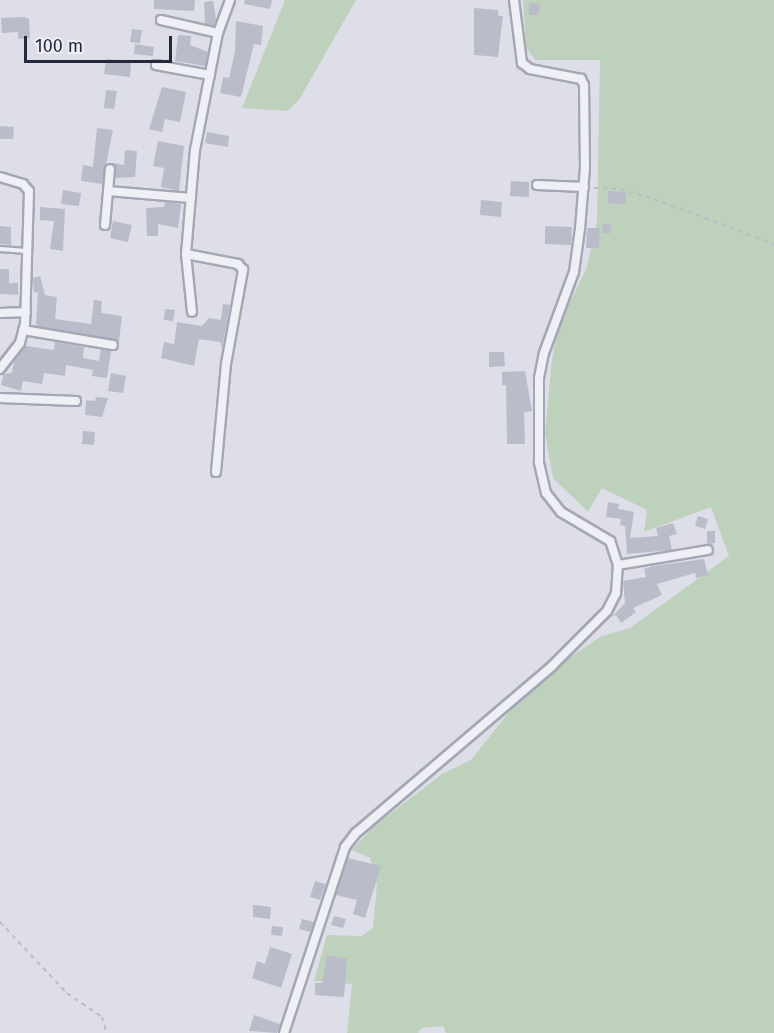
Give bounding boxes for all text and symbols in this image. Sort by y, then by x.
scale bar [27,24,176,62]
text: 100 m [35,35,83,57]

